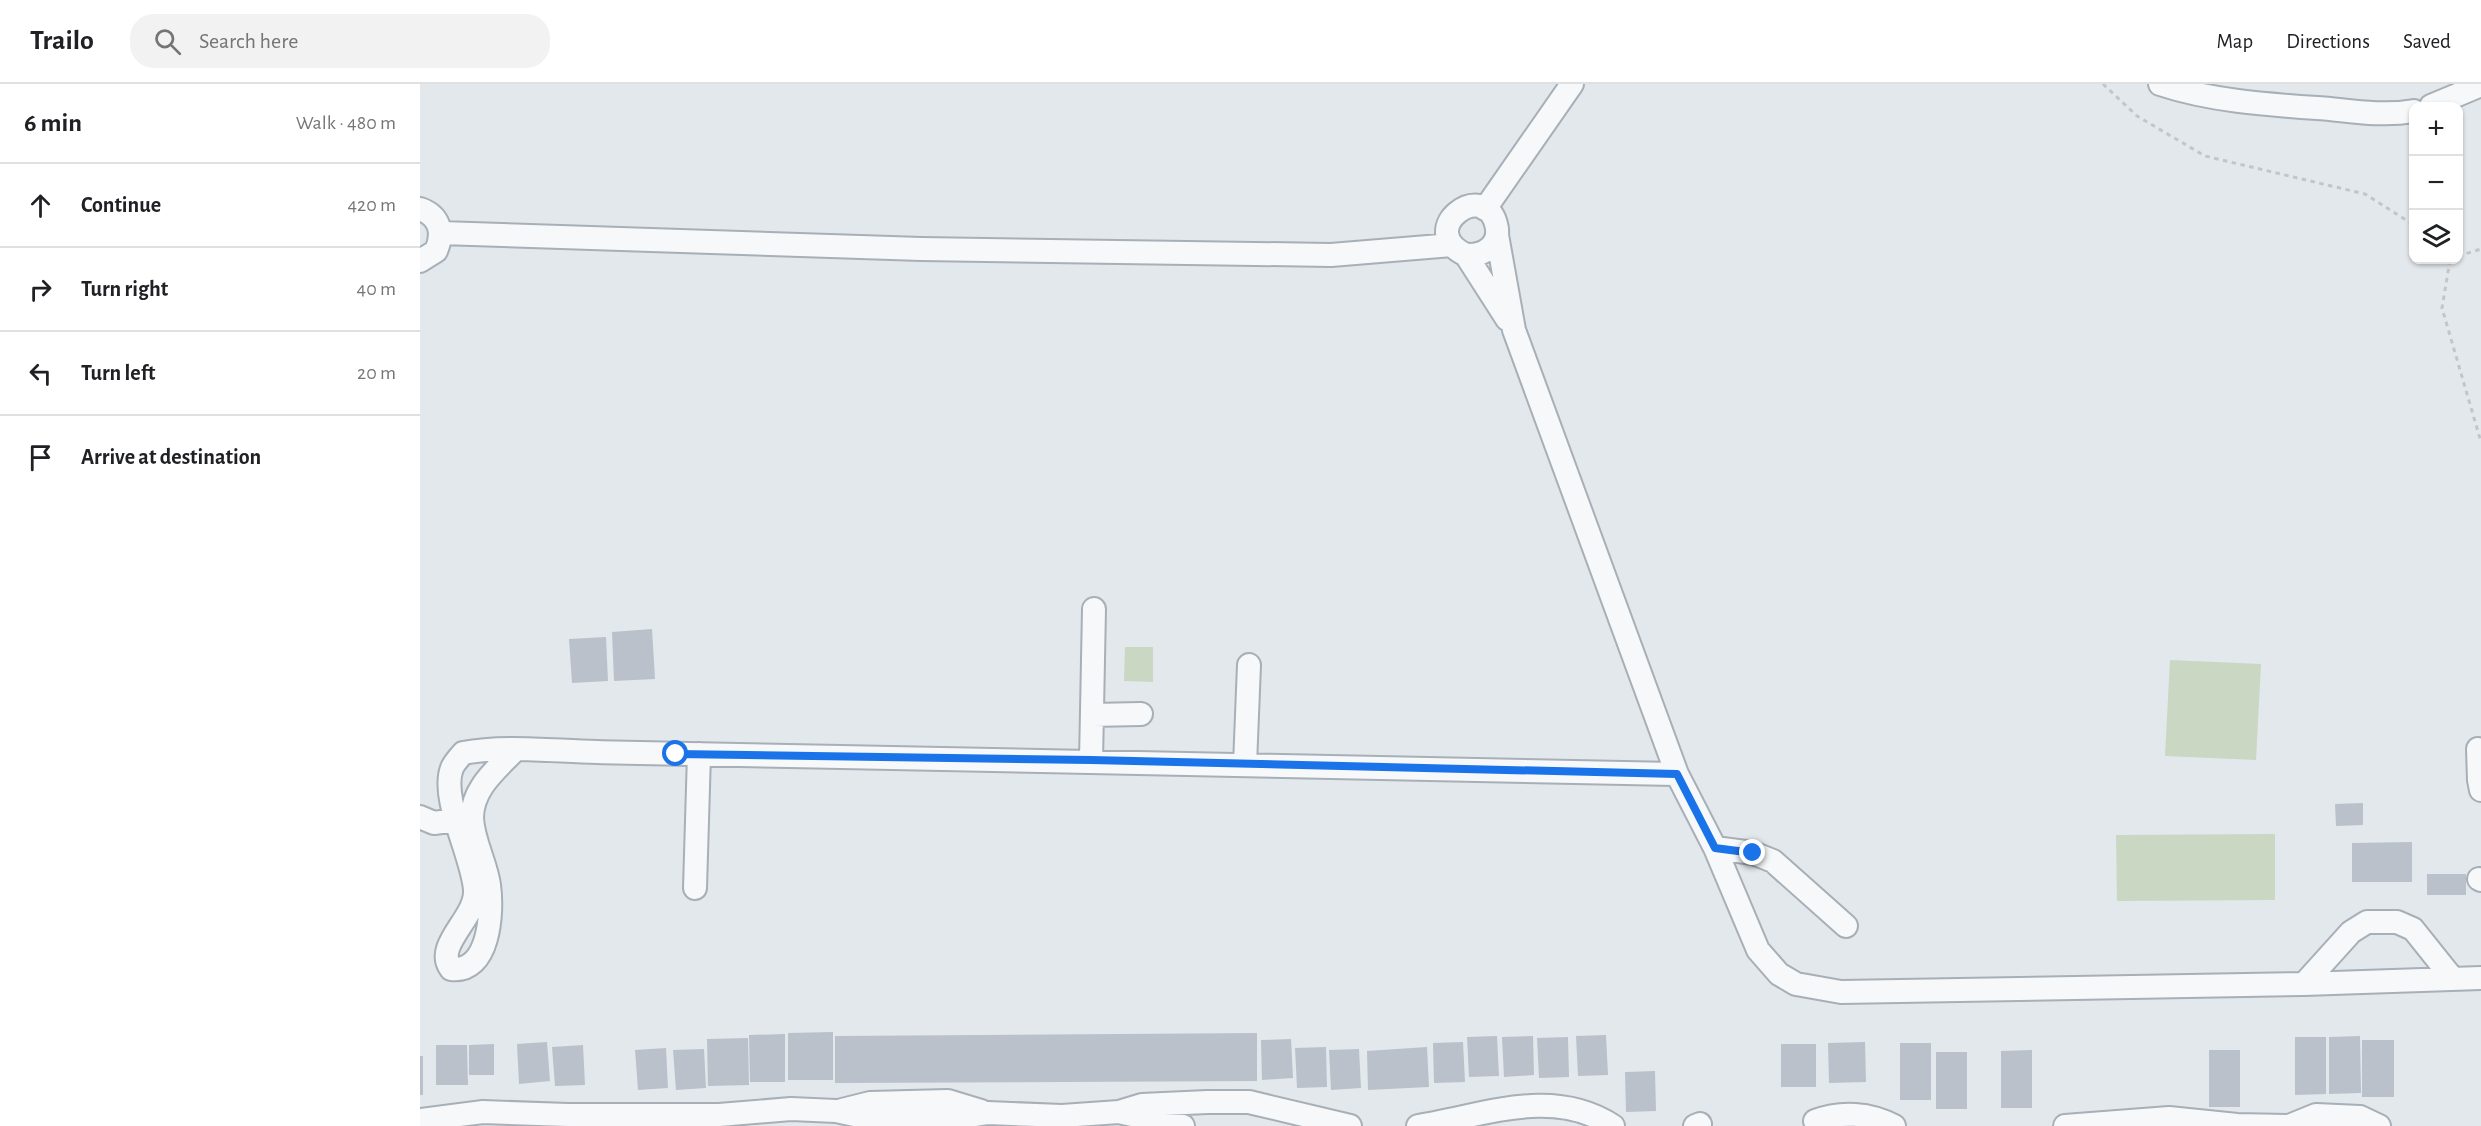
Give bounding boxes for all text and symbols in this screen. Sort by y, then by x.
search box [130,14,550,68]
icon: search [151,25,184,58]
text: Trailo [30,27,94,55]
text: Search here [199,30,298,52]
text: Map [2217,31,2253,52]
text: Directions [2286,31,2370,52]
text: Saved [2403,31,2451,52]
map controls [2409,102,2463,264]
button: + [2409,102,2463,156]
text: 6 min [24,110,82,136]
text: Walk · 480 m [296,113,396,133]
button: − [2409,156,2463,210]
icon: ahead [24,189,57,222]
text: Continue [81,194,161,216]
text: 420 m [347,195,396,215]
button: layers [2409,210,2463,264]
icon: right [24,273,57,306]
text: Turn right [81,278,168,300]
text: 40 m [357,279,396,299]
icon: left [24,357,57,390]
text: Turn left [81,362,155,384]
text: 20 m [357,363,396,383]
icon: arrive [24,441,57,474]
text: Arrive at destination [81,446,261,468]
route start [662,740,688,766]
route end [1739,839,1765,865]

